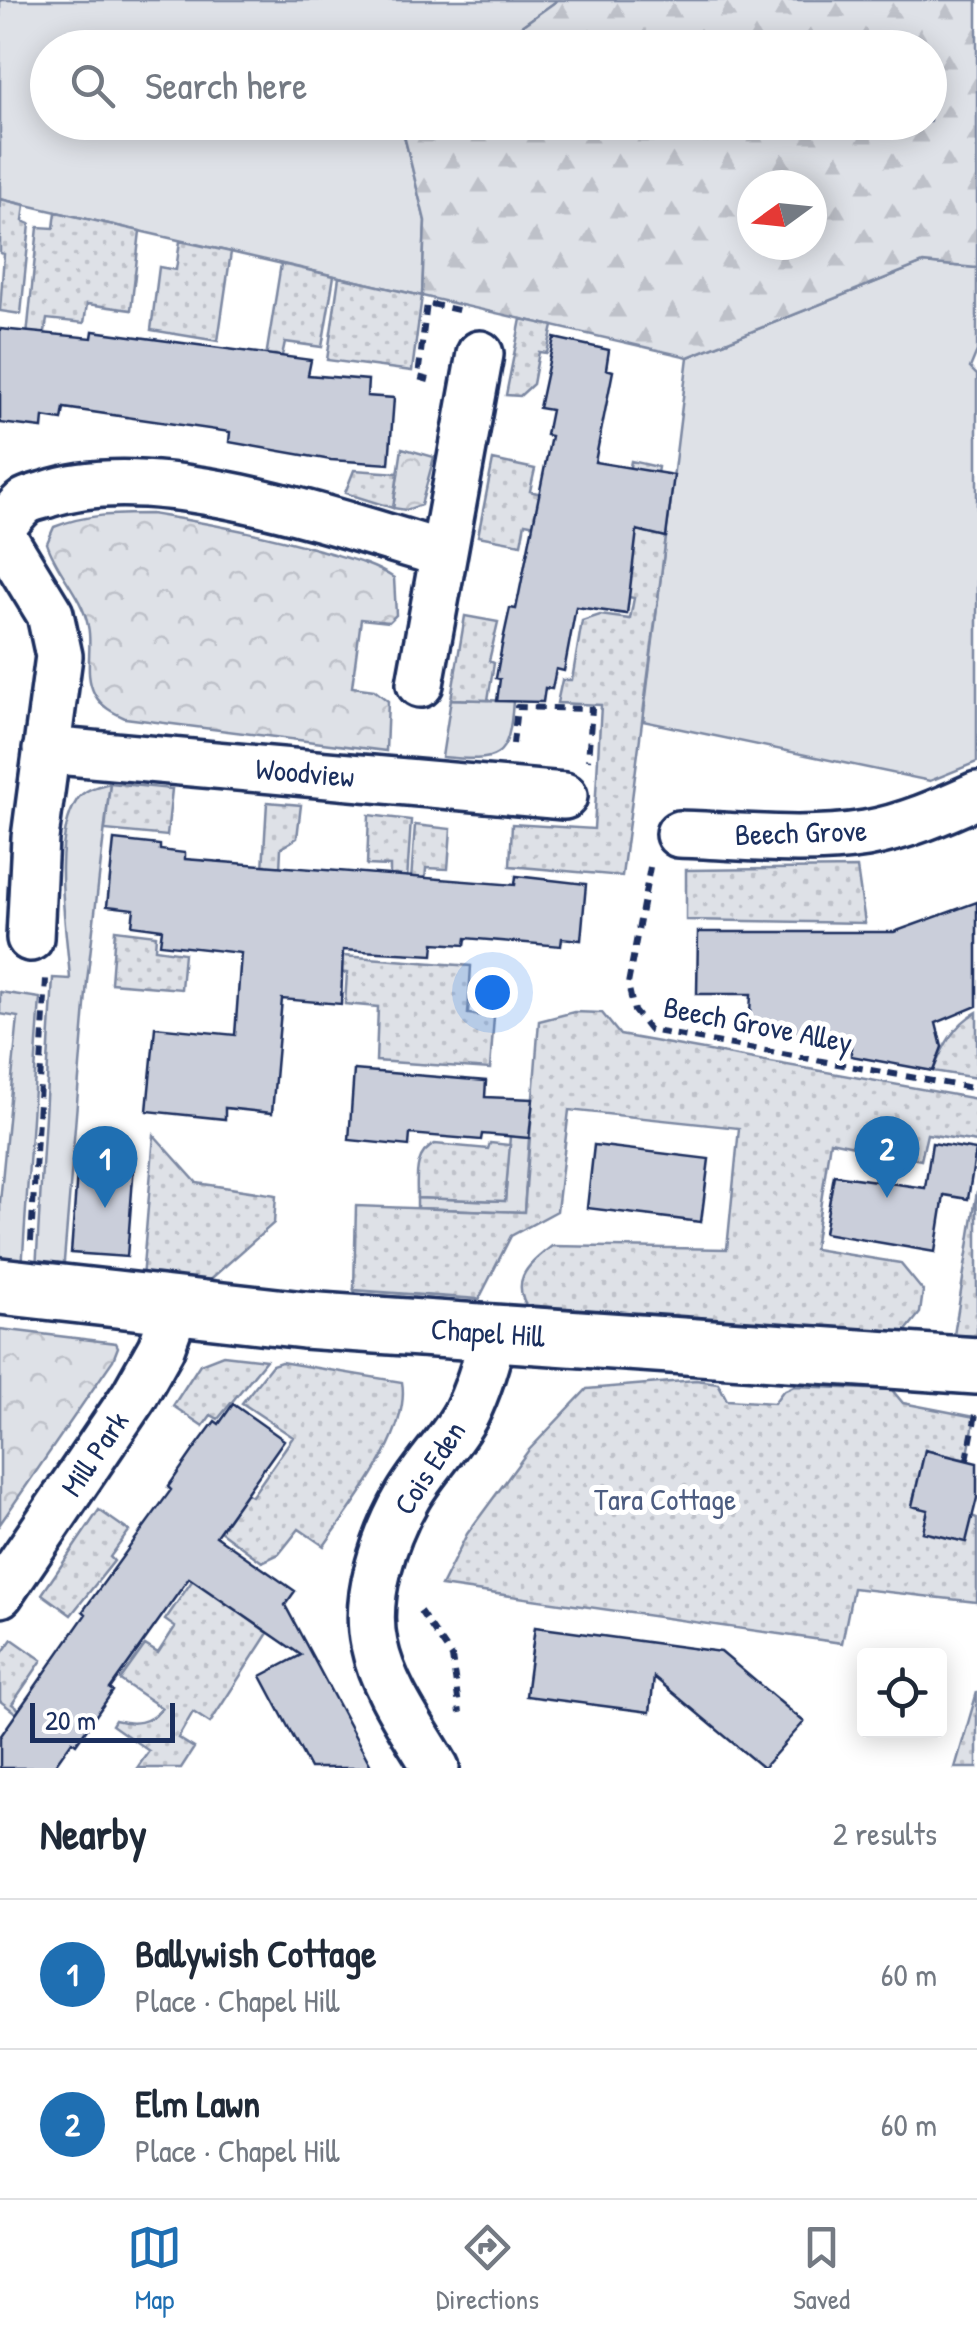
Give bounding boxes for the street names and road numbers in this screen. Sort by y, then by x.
street label: Woodview [254,748,356,796]
street label: Beech Grove [734,810,868,854]
street label: Beech Grove Alley [660,986,856,1062]
street label: Chapel Hill [430,1308,547,1356]
street label: Mill Park [51,1403,137,1504]
street label: Cois Eden [384,1413,474,1522]

